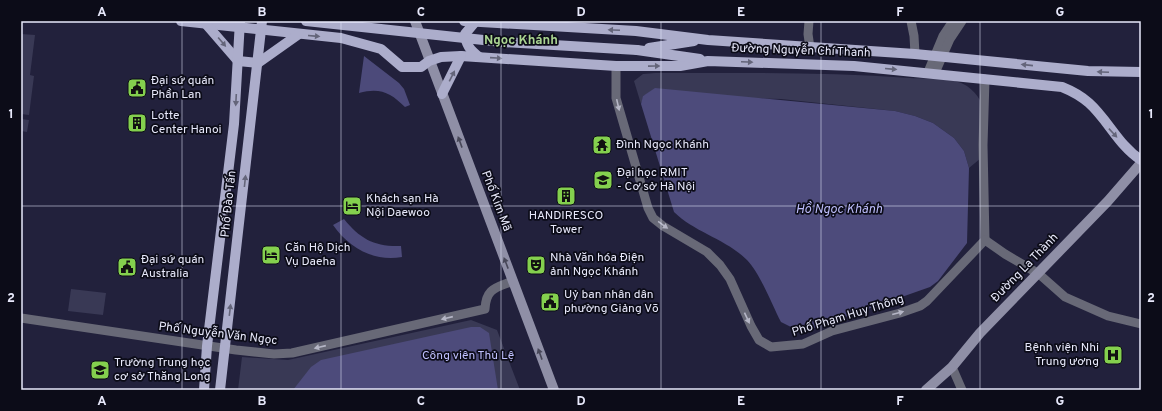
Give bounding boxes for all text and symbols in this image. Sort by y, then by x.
text: A [97,5,107,21]
text: B [258,5,267,21]
text: C [417,5,425,21]
text: D [576,5,586,21]
text: E [737,5,745,21]
text: F [896,5,904,21]
text: G [1056,5,1065,21]
one-way arrow [607,27,620,33]
one-way arrow [308,32,320,39]
district label: Ngọc Khánh [484,33,558,49]
one-way arrow [217,37,226,48]
street label: Đường Nguyễn Chí Thanh [731,41,871,61]
one-way arrow [490,55,502,62]
one-way arrow [741,59,754,65]
one-way arrow [1021,62,1033,68]
one-way arrow [648,63,661,69]
one-way arrow [885,66,897,72]
one-way arrow [1096,69,1109,75]
one-way arrow [449,70,455,81]
place label: Đại sứ quán Phần Lan [151,73,214,103]
public building icon: Đại sứ quán Phần Lan [126,77,148,99]
one-way arrow [232,94,239,106]
one-way arrow [615,99,621,111]
text: 1 [8,107,14,123]
text: 1 [1148,107,1154,123]
place label: Lotte Center Hanoi [151,108,222,138]
building icon: Lotte Center Hanoi [126,112,148,134]
one-way arrow [1109,128,1118,138]
temple icon: Đình Ngọc Khánh [591,134,613,156]
one-way arrow [456,135,462,147]
place label: Đình Ngọc Khánh [616,137,709,153]
place label: Đại học RMIT - Cơ sở Hà Nội [617,165,695,195]
street label: Phố Kim Mã [477,168,515,234]
school or university icon: Đại học RMIT - Cơ sở Hà Nội [592,169,614,191]
street label: Phố Đào Tấn [218,170,240,238]
one-way arrow [242,175,248,187]
building icon: HANDIRESCO Tower [555,185,577,207]
place label: Khách sạn Hà Nội Daewoo [366,191,438,221]
hotel icon: Khách sạn Hà Nội Daewoo [341,195,363,217]
water label: Hồ Ngọc Khánh [796,201,882,218]
place label: HANDIRESCO Tower [529,208,603,238]
one-way arrow [657,221,668,229]
street label: Đường La Thành [988,230,1062,306]
place label: Căn Hộ Dịch Vụ Daeha [285,240,351,270]
hotel icon: Căn Hộ Dịch Vụ Daeha [260,244,282,266]
place label: Nhà Văn hóa Điện ảnh Ngọc Khánh [550,250,644,280]
place label: Đại sứ quán Australia [141,252,204,282]
theatre icon: Nhà Văn hóa Điện ảnh Ngọc Khánh [525,254,547,276]
public building icon: Đại sứ quán Australia [116,256,138,278]
one-way arrow [503,258,509,269]
place label: Uỷ ban nhân dân phường Giảng Võ [564,287,659,317]
text: 2 [7,291,15,307]
public building icon: Uỷ ban nhân dân phường Giảng Võ [539,291,561,313]
street label: Phố Phạm Huy Thông [790,291,906,341]
text: 2 [1147,291,1155,307]
one-way arrow [227,304,233,316]
one-way arrow [892,310,904,316]
one-way arrow [744,312,750,323]
one-way arrow [441,316,453,322]
street label: Phố Nguyễn Văn Ngọc [158,319,278,349]
place label: Bệnh viện Nhi Trung ương [1025,340,1099,370]
one-way arrow [314,344,326,350]
hospital icon: Bệnh viện Nhi Trung ương [1102,344,1124,366]
one-way arrow [537,347,543,359]
park label: Công viên Thủ Lệ [422,348,514,364]
place label: Trường Trung học cơ sở Thăng Long [114,355,211,385]
school or university icon: Trường Trung học cơ sở Thăng Long [89,359,111,381]
text: A [97,394,107,410]
text: B [258,394,267,410]
text: C [417,394,425,410]
text: D [576,394,586,410]
text: E [737,394,745,410]
text: F [896,394,904,410]
text: G [1056,394,1065,410]

